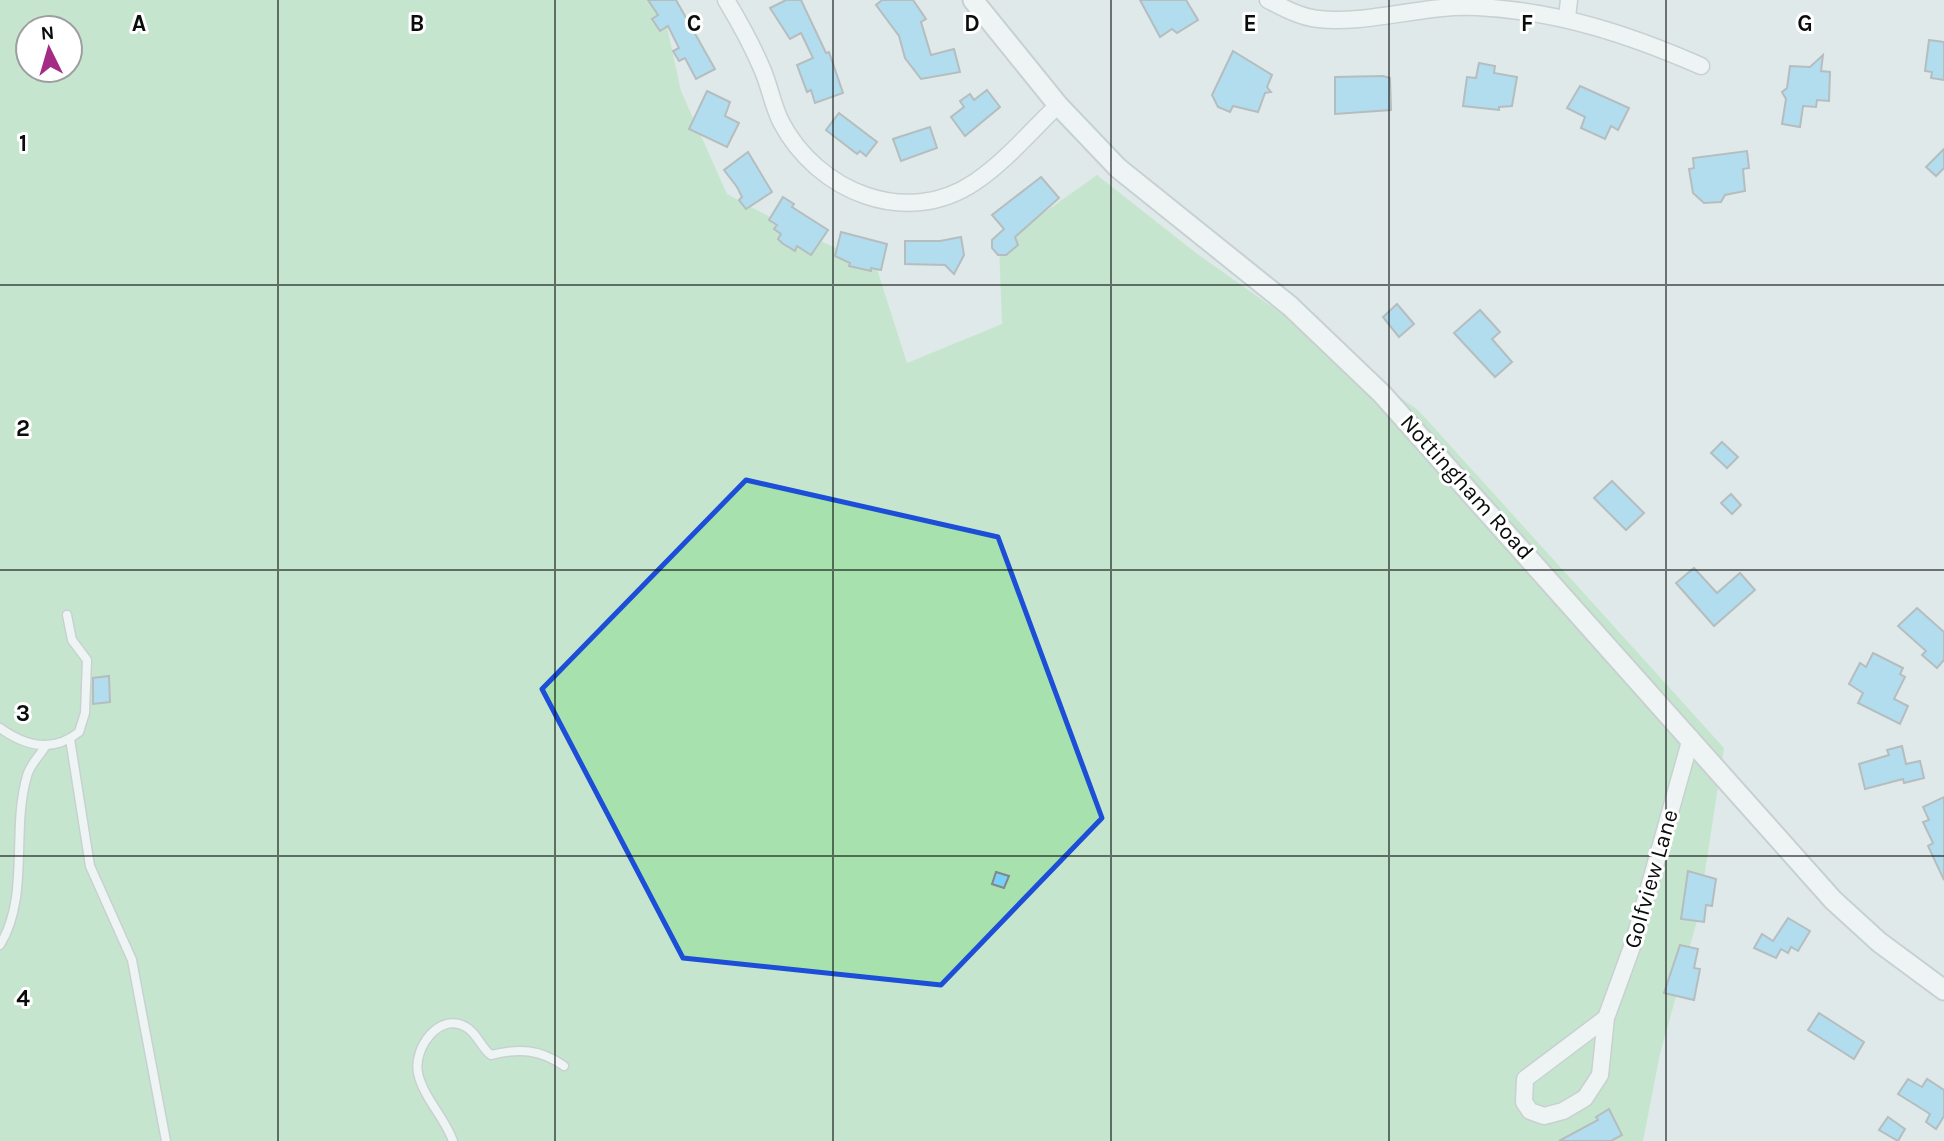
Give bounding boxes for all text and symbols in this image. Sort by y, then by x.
text: A [132,10,146,37]
text: B [410,10,424,37]
text: C [687,10,701,37]
text: D [964,10,980,37]
text: E [1243,10,1257,37]
text: F [1521,10,1533,37]
text: G [1797,10,1813,37]
north arrow [14,14,84,84]
text: N [40,22,55,45]
text: 1 [19,130,27,157]
street label: Nottingham Road [1395,409,1539,565]
text: 2 [16,415,30,442]
text: 3 [16,700,30,727]
street label: Golfview Lane [1618,806,1684,952]
text: 4 [16,985,30,1012]

